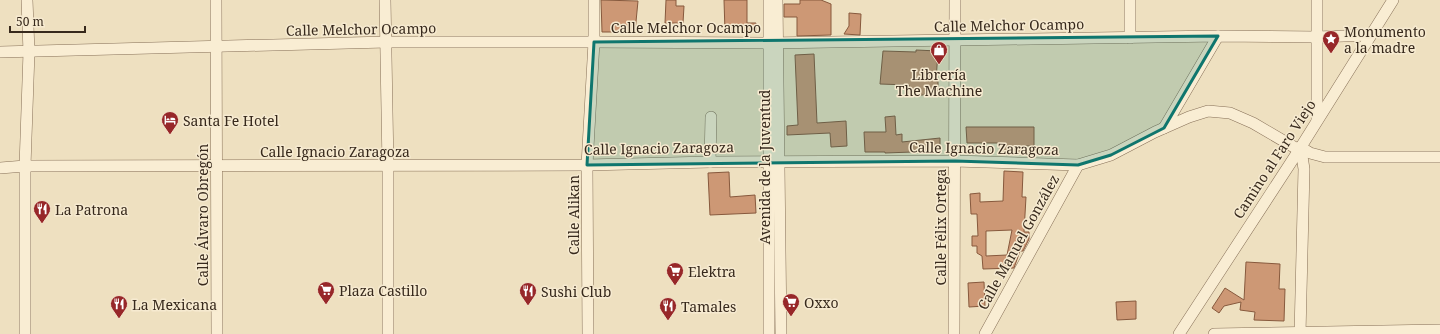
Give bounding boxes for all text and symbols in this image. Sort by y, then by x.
scale bar [10,8,85,34]
text: 50 m [16,13,44,30]
street label: Calle Melchor Ocampo [934,14,1084,36]
street label: Calle Melchor Ocampo [286,18,436,40]
street label: Calle Melchor Ocampo [611,18,761,37]
place label: Monumento a la madre [1344,22,1426,57]
place icon: Monumento a la madre [1321,29,1341,54]
shop icon: Librería The Machine [929,40,949,65]
place label: Librería The Machine [896,65,982,100]
street label: Avenida de la Juventud [755,89,774,244]
street label: Camino al Faro Viejo [1228,96,1320,222]
hotel icon: Santa Fe Hotel [160,110,180,135]
place label: Santa Fe Hotel [183,111,279,130]
street label: Calle Ignacio Zaragoza [584,137,734,159]
street label: Calle Ignacio Zaragoza [909,137,1059,159]
street label: Calle Ignacio Zaragoza [260,142,410,161]
street label: Calle Álvaro Obregón [193,144,212,286]
street label: Calle Félix Ortega [931,168,950,285]
street label: Calle Manuel González [973,171,1063,313]
street label: Calle Alikan [564,175,583,255]
restaurant icon: La Patrona [32,199,52,224]
place label: La Patrona [55,200,128,219]
supermarket icon: Elektra [665,261,685,286]
place label: Elektra [688,262,736,281]
supermarket icon: Plaza Castillo [316,280,336,305]
place label: Plaza Castillo [339,281,427,300]
restaurant icon: Sushi Club [518,281,538,306]
place label: Sushi Club [541,282,611,301]
supermarket icon: Oxxo [781,292,801,317]
place label: Oxxo [804,293,839,312]
restaurant icon: La Mexicana [109,294,129,319]
place label: La Mexicana [132,295,217,314]
restaurant icon: Tamales [658,296,678,321]
place label: Tamales [681,297,736,316]

